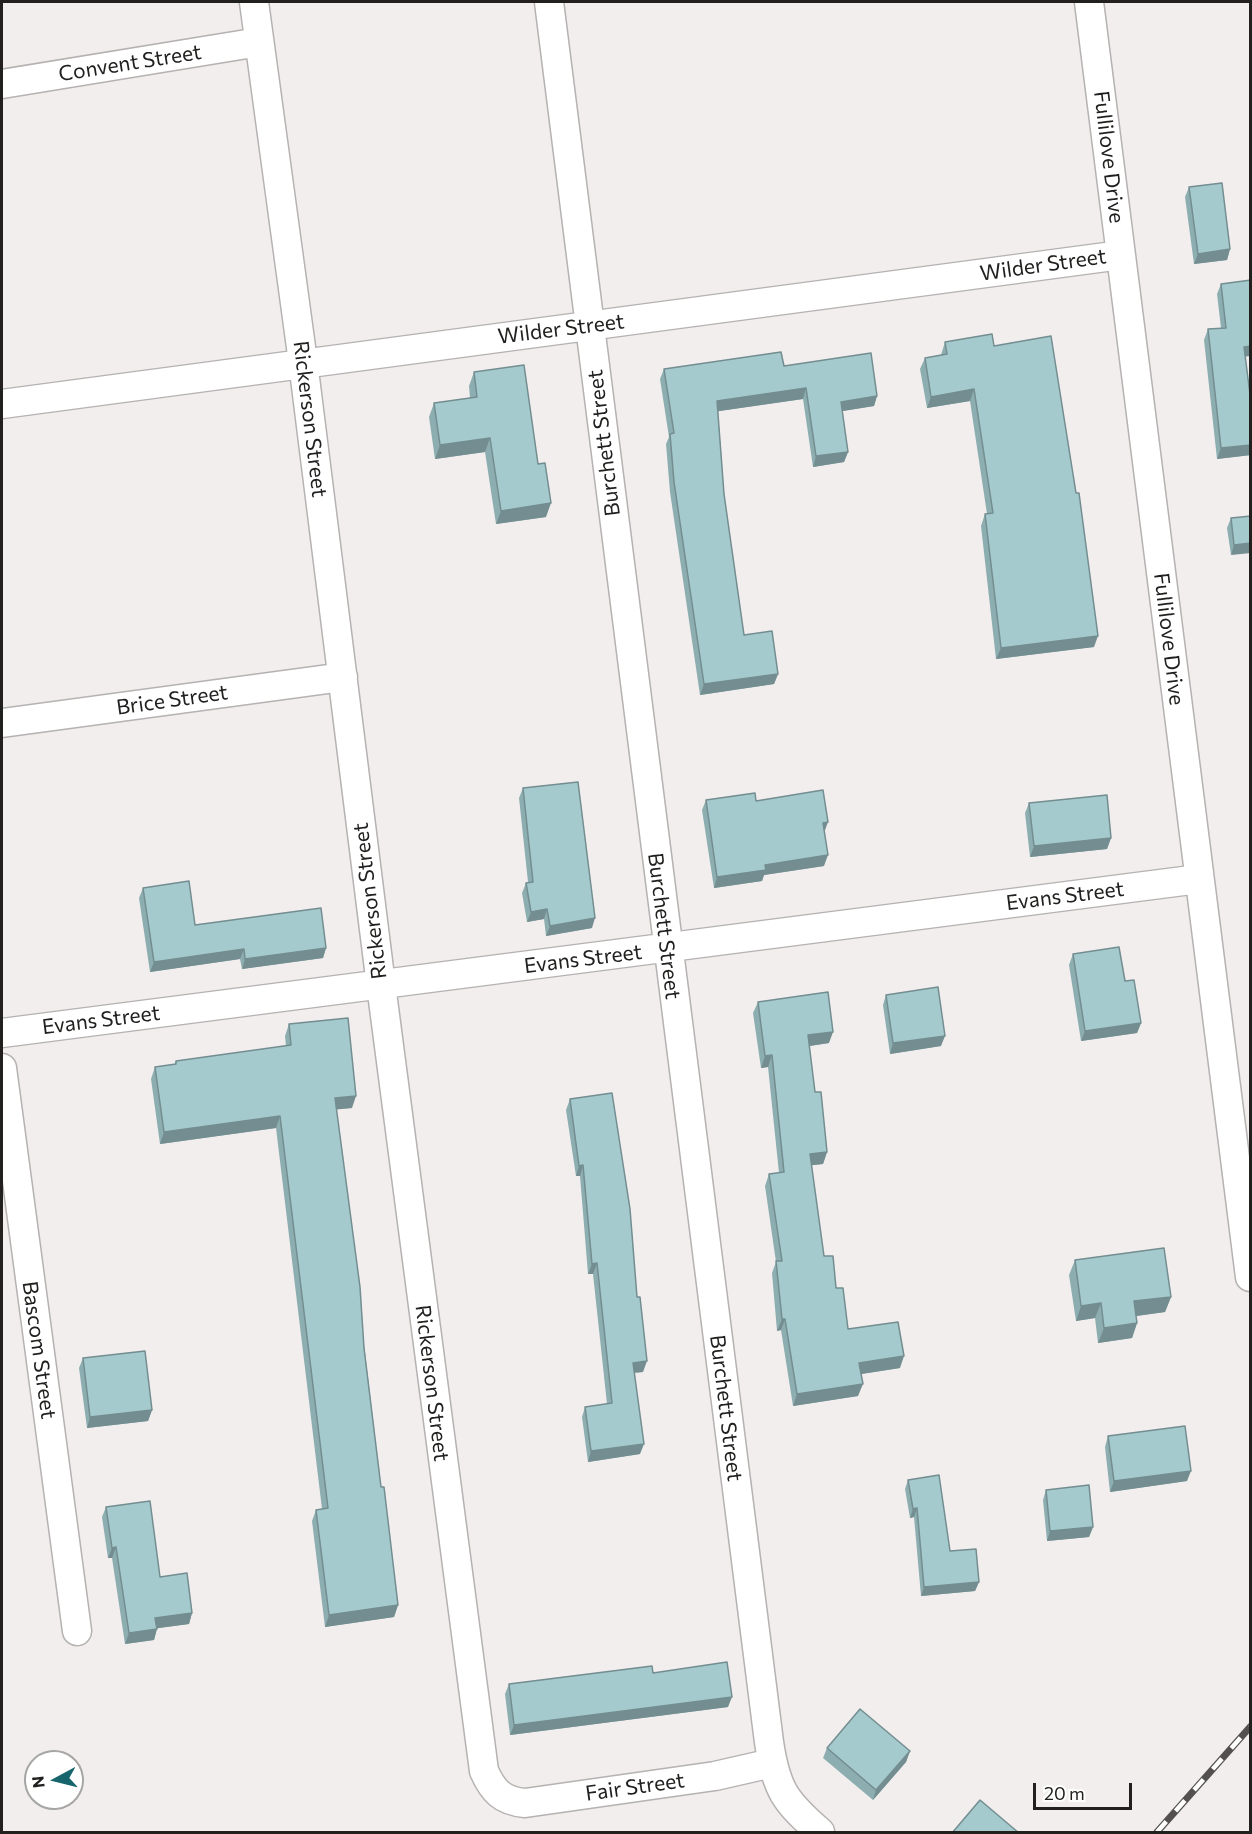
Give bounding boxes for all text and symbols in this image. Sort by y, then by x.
street label: Convent Street [57,39,203,87]
street label: Fullilove Drive [1088,89,1130,225]
street label: Wilder Street [978,244,1108,286]
street label: Wilder Street [496,309,626,349]
street label: Rickerson Street [288,339,332,499]
street label: Burchett Street [583,368,625,518]
street label: Fullilove Drive [1148,571,1190,707]
street label: Brice Street [115,680,229,720]
street label: Rickerson Street [348,821,392,981]
street label: Burchett Street [643,851,685,1001]
street label: Evans Street [1005,876,1125,916]
street label: Evans Street [523,939,643,979]
street label: Evans Street [41,1000,161,1040]
street label: Bascom Street [17,1280,61,1420]
street label: Rickerson Street [410,1303,454,1463]
street label: Burchett Street [705,1333,747,1483]
north arrow [24,1750,84,1810]
street label: Fair Street [584,1768,686,1806]
scale bar [1036,1771,1135,1809]
text: N [27,1775,48,1789]
text: 20 m [1044,1782,1085,1804]

